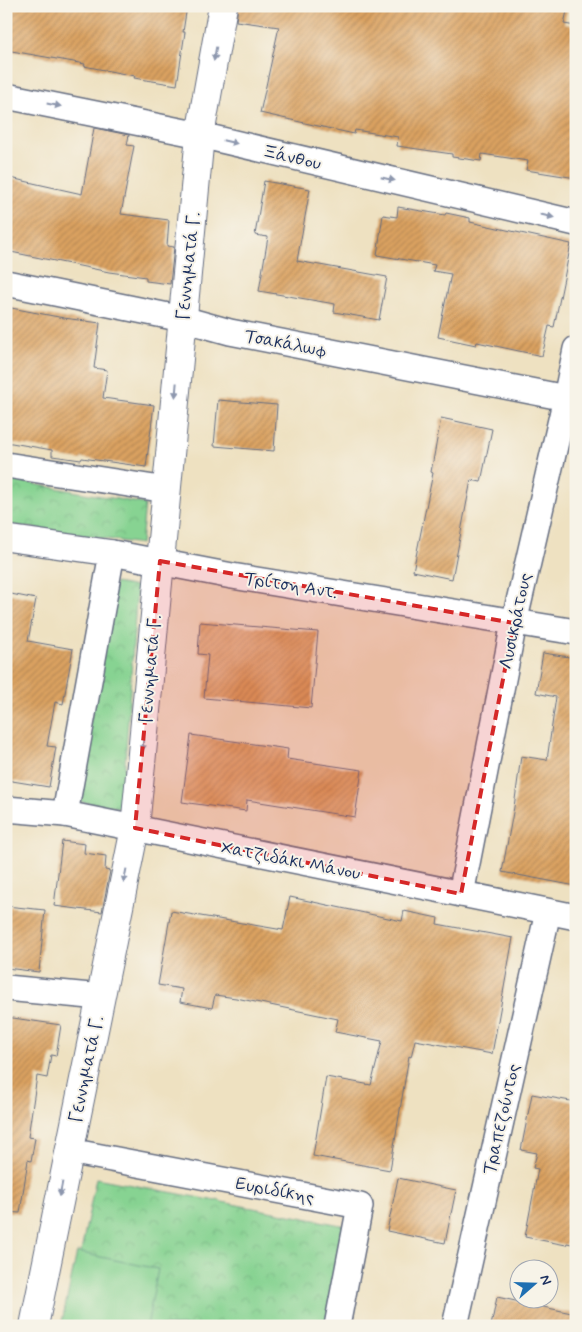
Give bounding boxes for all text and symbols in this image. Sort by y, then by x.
one-way arrow [210,47,218,63]
one-way arrow [47,101,62,109]
one-way arrow [223,138,238,146]
street label: Ξάνθου [260,140,324,176]
one-way arrow [381,175,396,183]
street label: Γεννηματά Γ. [171,211,207,321]
one-way arrow [539,212,554,220]
street label: Τσακάλωφ [242,324,329,364]
one-way arrow [171,383,179,399]
street label: Τρίτση Αντ. [242,567,339,605]
street label: Λυσικράτους [494,571,538,672]
street label: Γεννηματά Γ. [134,614,168,724]
one-way arrow [139,736,147,752]
street label: Χατζιδάκι Μάνου [219,836,363,886]
one-way arrow [121,868,129,884]
street label: Γεννηματά Γ. [64,1013,110,1125]
street label: Τραπεζούντος [478,1061,526,1177]
street label: Ευριδίκης [233,1172,316,1210]
one-way arrow [57,1182,65,1198]
north arrow [510,1260,560,1310]
text: N [535,1272,555,1287]

